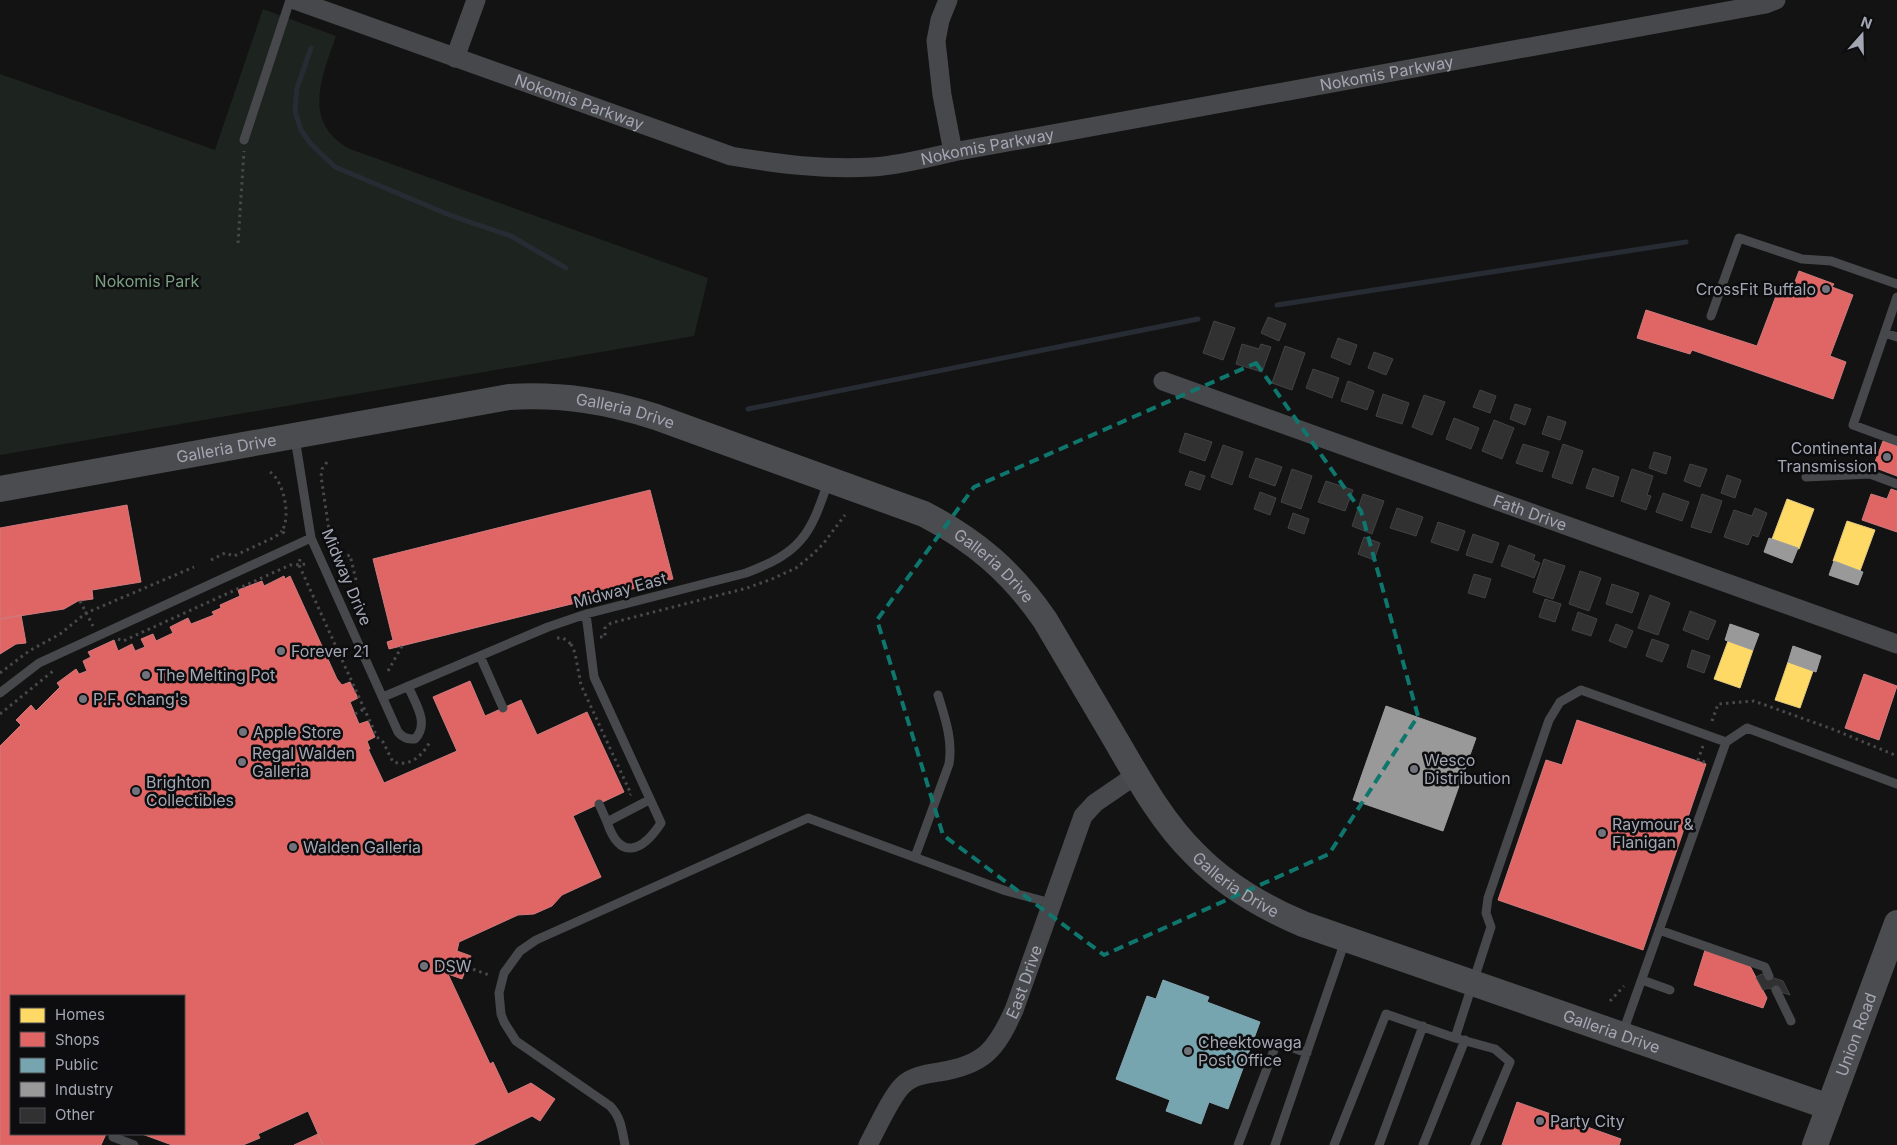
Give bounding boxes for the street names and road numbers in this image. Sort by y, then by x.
street label: Nokomis Parkway [1318,51,1455,95]
street label: Nokomis Parkway [512,69,647,134]
street label: Nokomis Parkway [919,124,1056,169]
street label: Galleria Drive [575,389,677,433]
street label: Galleria Drive [175,429,278,467]
street label: Fath Drive [1491,490,1570,535]
street label: Galleria Drive [950,524,1038,606]
street label: Midway Drive [318,526,376,628]
street label: Midway East [571,568,669,612]
street label: Galleria Drive [1188,847,1282,921]
street label: East Drive [1001,942,1046,1022]
street label: Union Road [1831,990,1880,1079]
street label: Galleria Drive [1560,1005,1663,1057]

